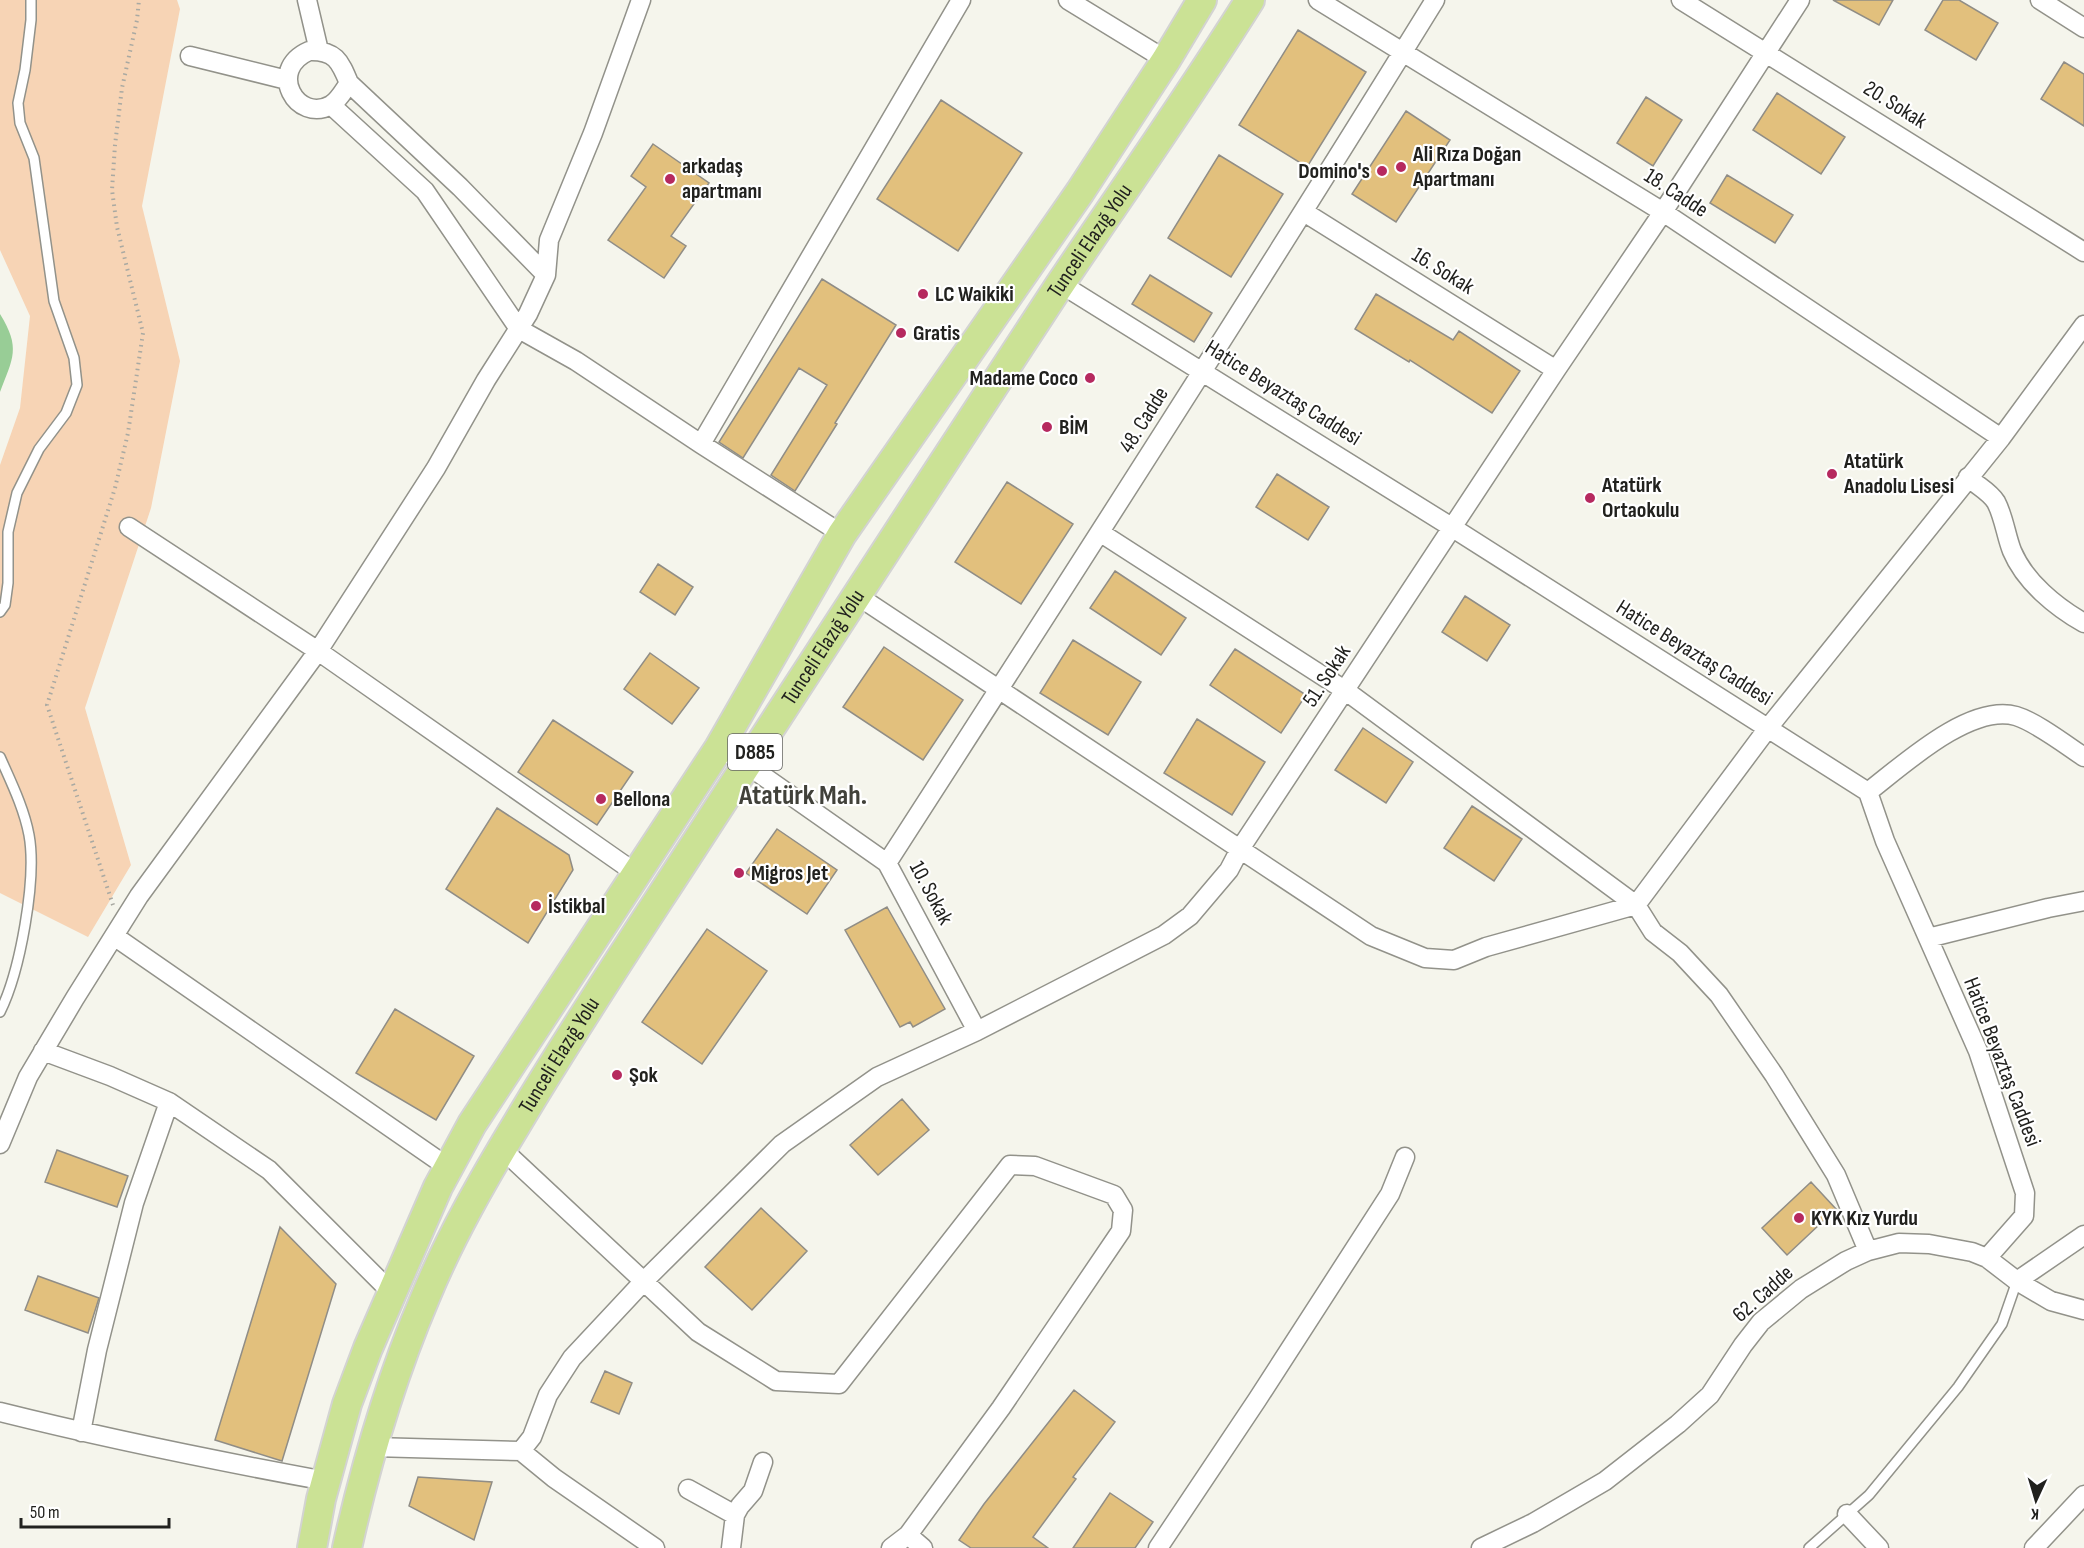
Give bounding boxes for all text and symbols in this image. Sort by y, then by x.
street label: 20. Sokak [1858,75,1932,135]
place label: Ali Rıza Doğan Apartmanı [1412,141,1521,193]
place label: arkadaş apartmanı [682,153,762,205]
place label: Domino's [1298,158,1370,185]
marker: Ali Rıza Doğan Apartmanı [1394,160,1408,174]
street label: 18. Cadde [1639,162,1713,224]
marker: Domino's [1375,164,1389,178]
marker: arkadaş apartmanı [663,172,677,186]
street label: Tunceli Elazığ Yolu [1041,179,1138,303]
street label: 16. Sokak [1407,241,1480,301]
place label: LC Waikiki [935,281,1014,308]
marker: LC Waikiki [916,287,930,301]
place label: Gratis [913,320,960,347]
marker: Gratis [894,326,908,340]
street label: Hatice Beyaztaş Caddesi [1200,334,1366,452]
place label: Madame Coco [970,365,1078,392]
marker: Madame Coco [1083,371,1097,385]
street label: 48. Cadde [1113,382,1175,458]
place label: BİM [1059,414,1088,441]
marker: BİM [1040,420,1054,434]
place label: Atatürk Anadolu Lisesi [1843,448,1954,500]
marker: Atatürk Anadolu Lisesi [1825,467,1839,481]
place label: Atatürk Ortaokulu [1601,472,1679,524]
marker: Atatürk Ortaokulu [1583,491,1597,505]
street label: Tunceli Elazığ Yolu [776,584,870,710]
street label: Hatice Beyaztaş Caddesi [1611,594,1777,712]
street label: 51. Sokak [1297,639,1357,712]
road number: D885 [728,734,782,770]
district label: Atatürk Mah. [738,779,867,812]
place label: Bellona [613,786,670,813]
marker: Bellona [594,792,608,806]
street label: 10. Sokak [903,857,959,930]
place label: Migros Jet [751,860,828,887]
marker: Migros Jet [732,866,746,880]
place label: İstikbal [548,893,605,920]
marker: İstikbal [529,899,543,913]
street label: Hatice Beyaztaş Caddesi [1957,974,2047,1150]
street label: Tunceli Elazığ Yolu [513,992,606,1118]
place label: Şok [629,1062,659,1089]
marker: Şok [610,1068,624,1082]
place label: KYK Kız Yurdu [1811,1205,1918,1232]
marker: KYK Kız Yurdu [1792,1211,1806,1225]
street label: 62. Cadde [1727,1260,1799,1328]
north arrow [2006,1470,2066,1530]
scale bar [21,1491,170,1529]
text: 50 m [30,1502,60,1523]
text: K [2030,1504,2040,1523]

